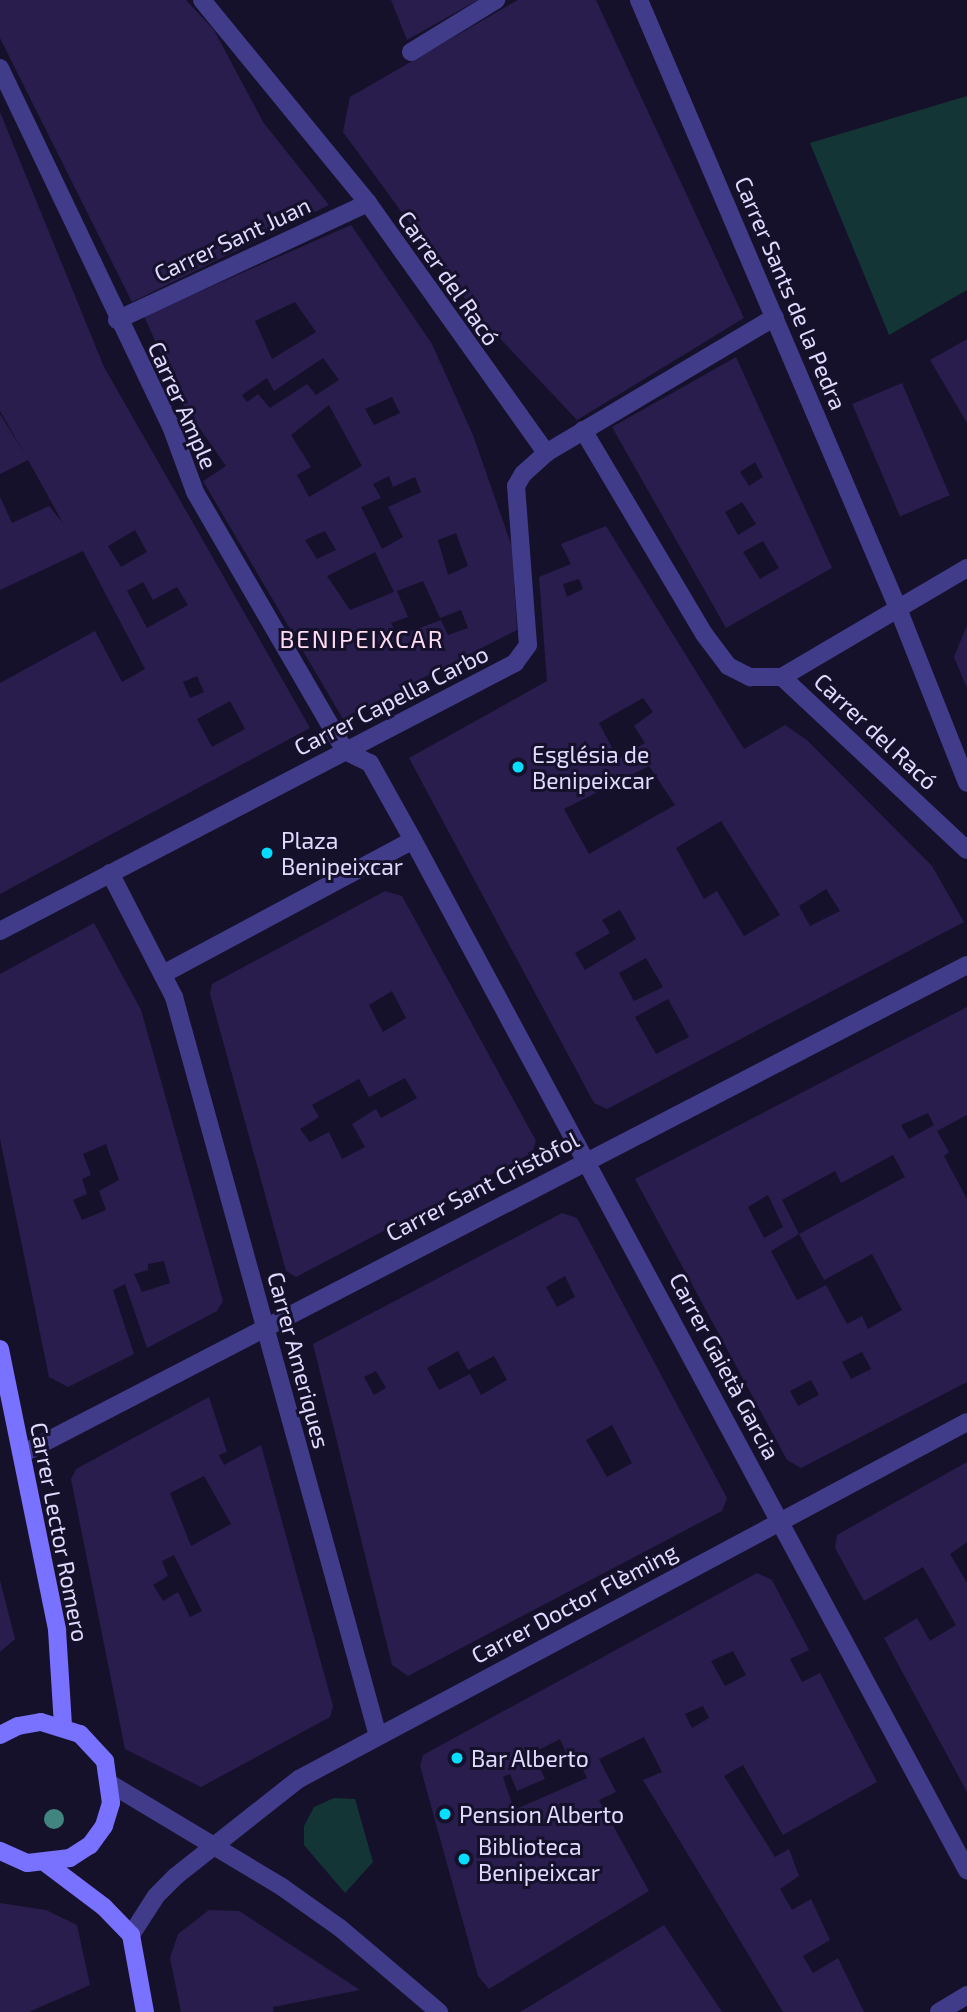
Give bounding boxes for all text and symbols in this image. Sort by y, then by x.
street label: Carrer Sants de la Pedra [729,172,853,414]
street label: Carrer Sant Juan [149,191,315,287]
street label: Carrer del Racó [392,205,506,351]
street label: Carrer Ample [142,337,224,473]
district label: BENIPEIXCAR [281,625,443,653]
street label: Carrer Capella Carbo [289,639,493,761]
street label: Carrer del Racó [808,667,944,795]
place label: Església de Benipeixcar [532,740,654,794]
marker: Església de Benipeixcar [510,759,526,775]
place label: Plaza Benipeixcar [281,826,403,880]
marker: Plaza Benipeixcar [259,845,275,861]
street label: Carrer Sant Cristòfol [381,1125,583,1247]
street label: Carrer Ameriques [262,1268,336,1452]
street label: Carrer Gaietà Garcia [664,1268,786,1464]
street label: Carrer Lector Romero [25,1420,95,1644]
street label: Carrer Doctor Flèming [466,1537,682,1669]
place label: Bar Alberto [471,1744,590,1772]
marker: Bar Alberto [449,1750,465,1766]
place label: Pension Alberto [459,1800,625,1828]
marker: Pension Alberto [437,1806,453,1822]
place label: Biblioteca Benipeixcar [478,1832,600,1886]
marker: Biblioteca Benipeixcar [456,1851,472,1867]

